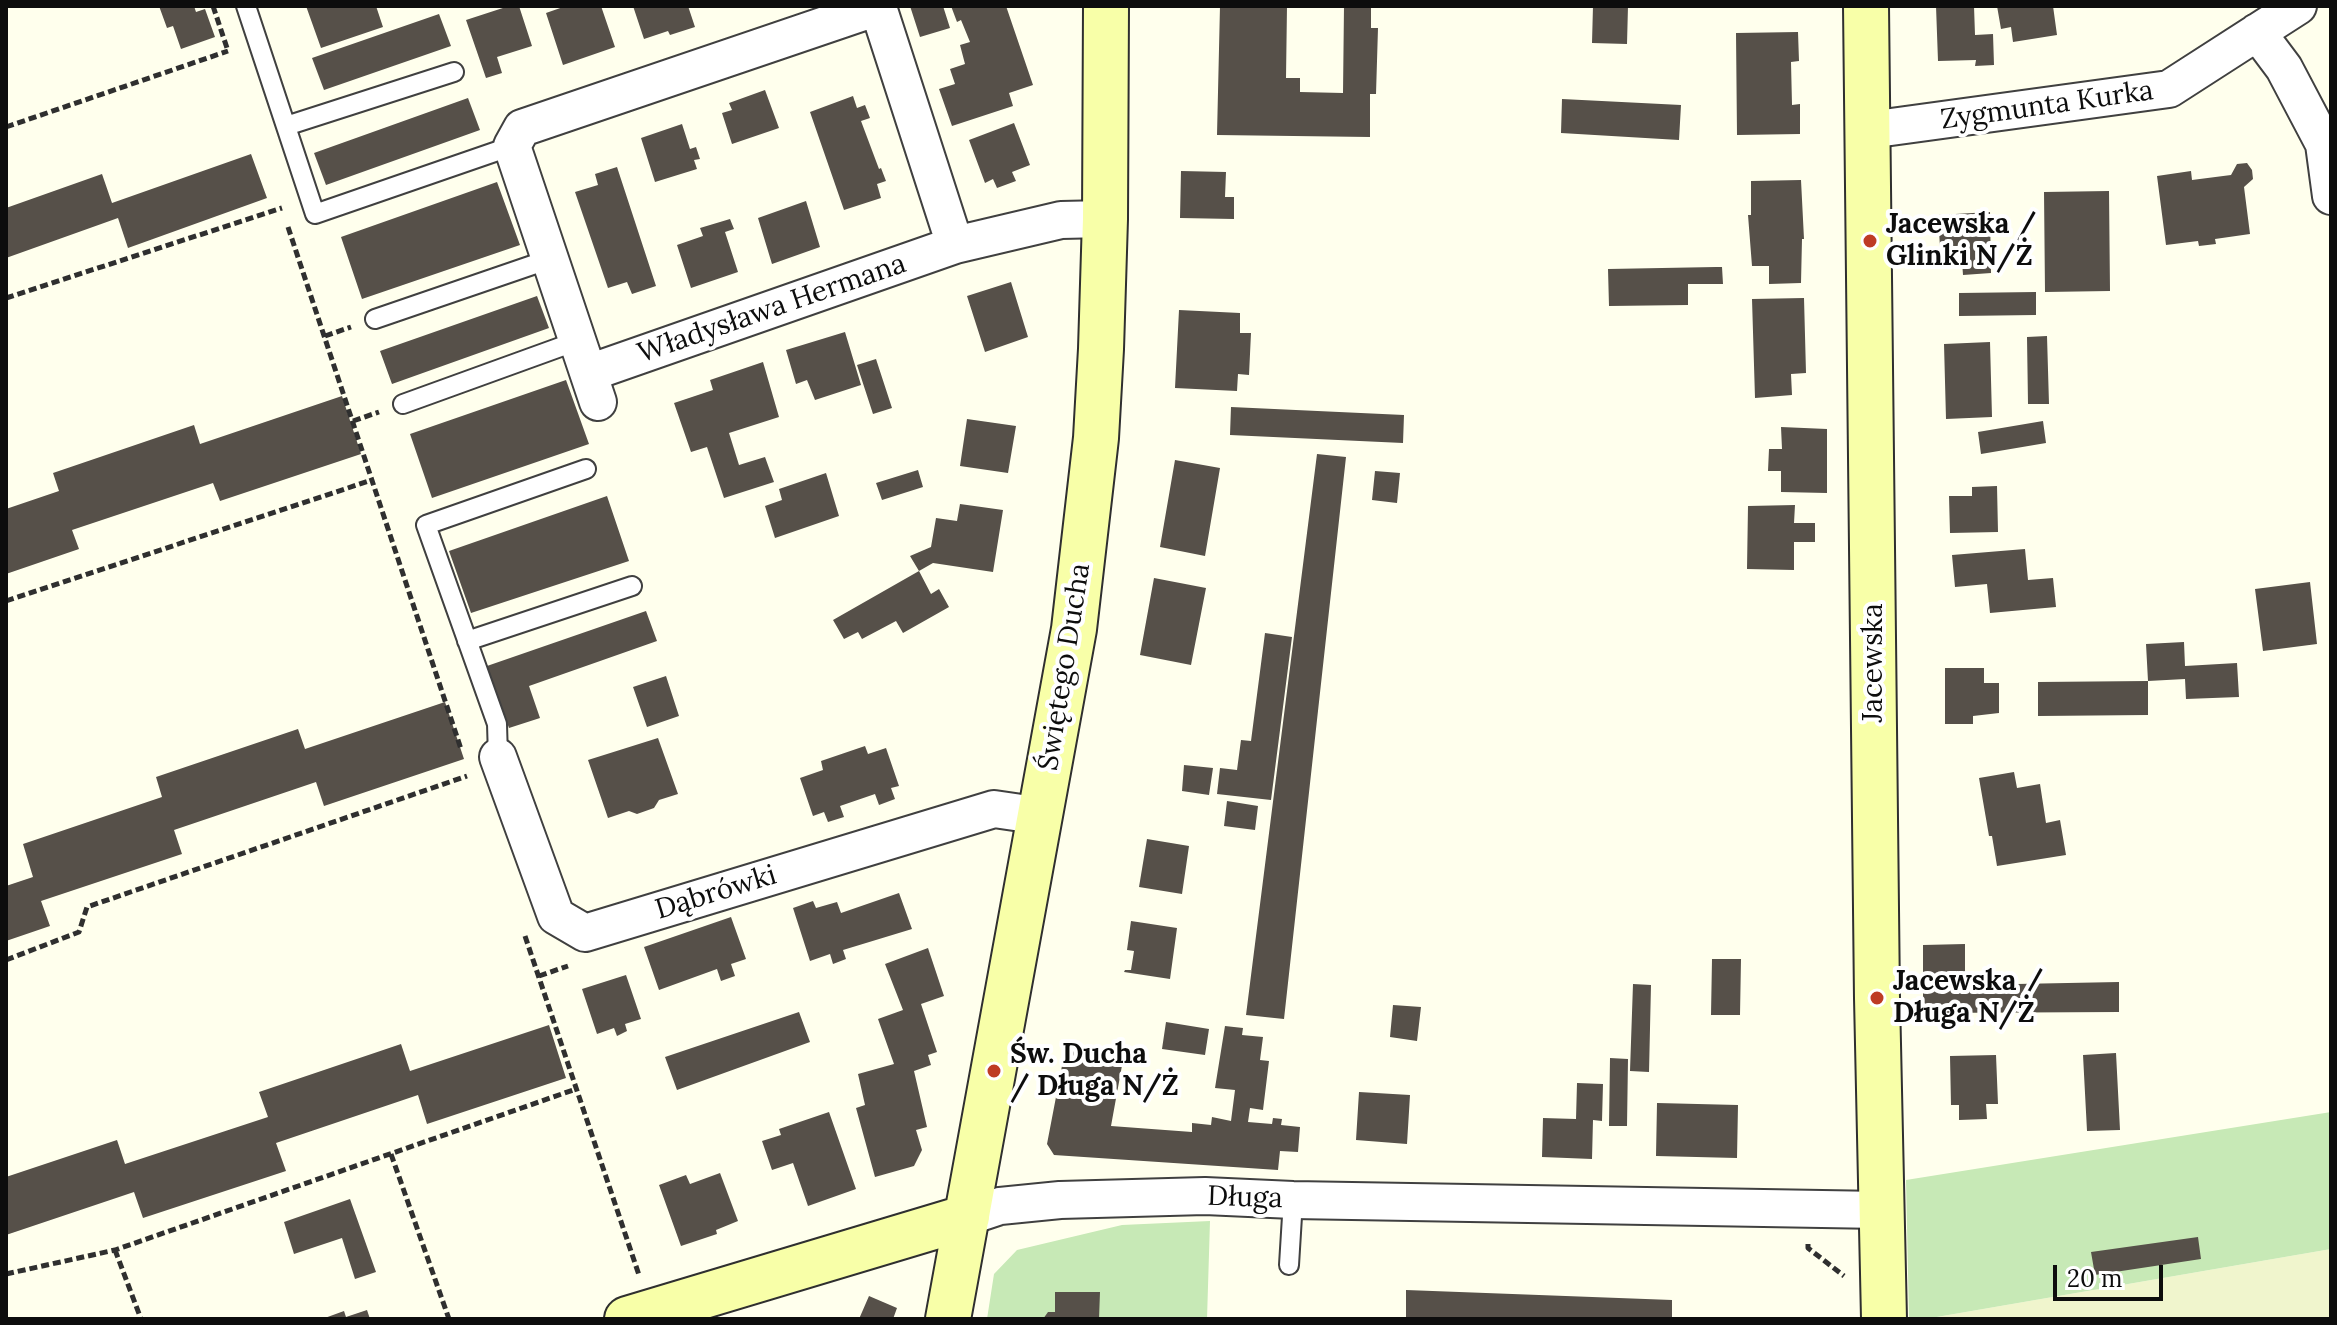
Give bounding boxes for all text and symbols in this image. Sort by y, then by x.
street label: Zygmunta Kurka [1938,74,2156,138]
place label: Jacewska / Glinki N/Ż [1886,208,2036,274]
marker: Jacewska / Glinki N/Ż [1861,232,1879,250]
street label: Władysława Hermana [633,247,911,371]
street label: Świętego Ducha [1032,561,1098,773]
street label: Jacewska [1857,603,1891,723]
street label: Dąbrówki [651,859,781,927]
place label: Jacewska / Długa N/Ż [1893,965,2043,1031]
marker: Jacewska / Długa N/Ż [1868,989,1886,1007]
place label: Św. Ducha / Długa N/Ż [1010,1038,1179,1104]
marker: Św. Ducha / Długa N/Ż [985,1062,1003,1080]
street label: Długa [1207,1180,1283,1216]
scale bar [2057,1249,2167,1299]
text: 20 m [2067,1263,2123,1294]

